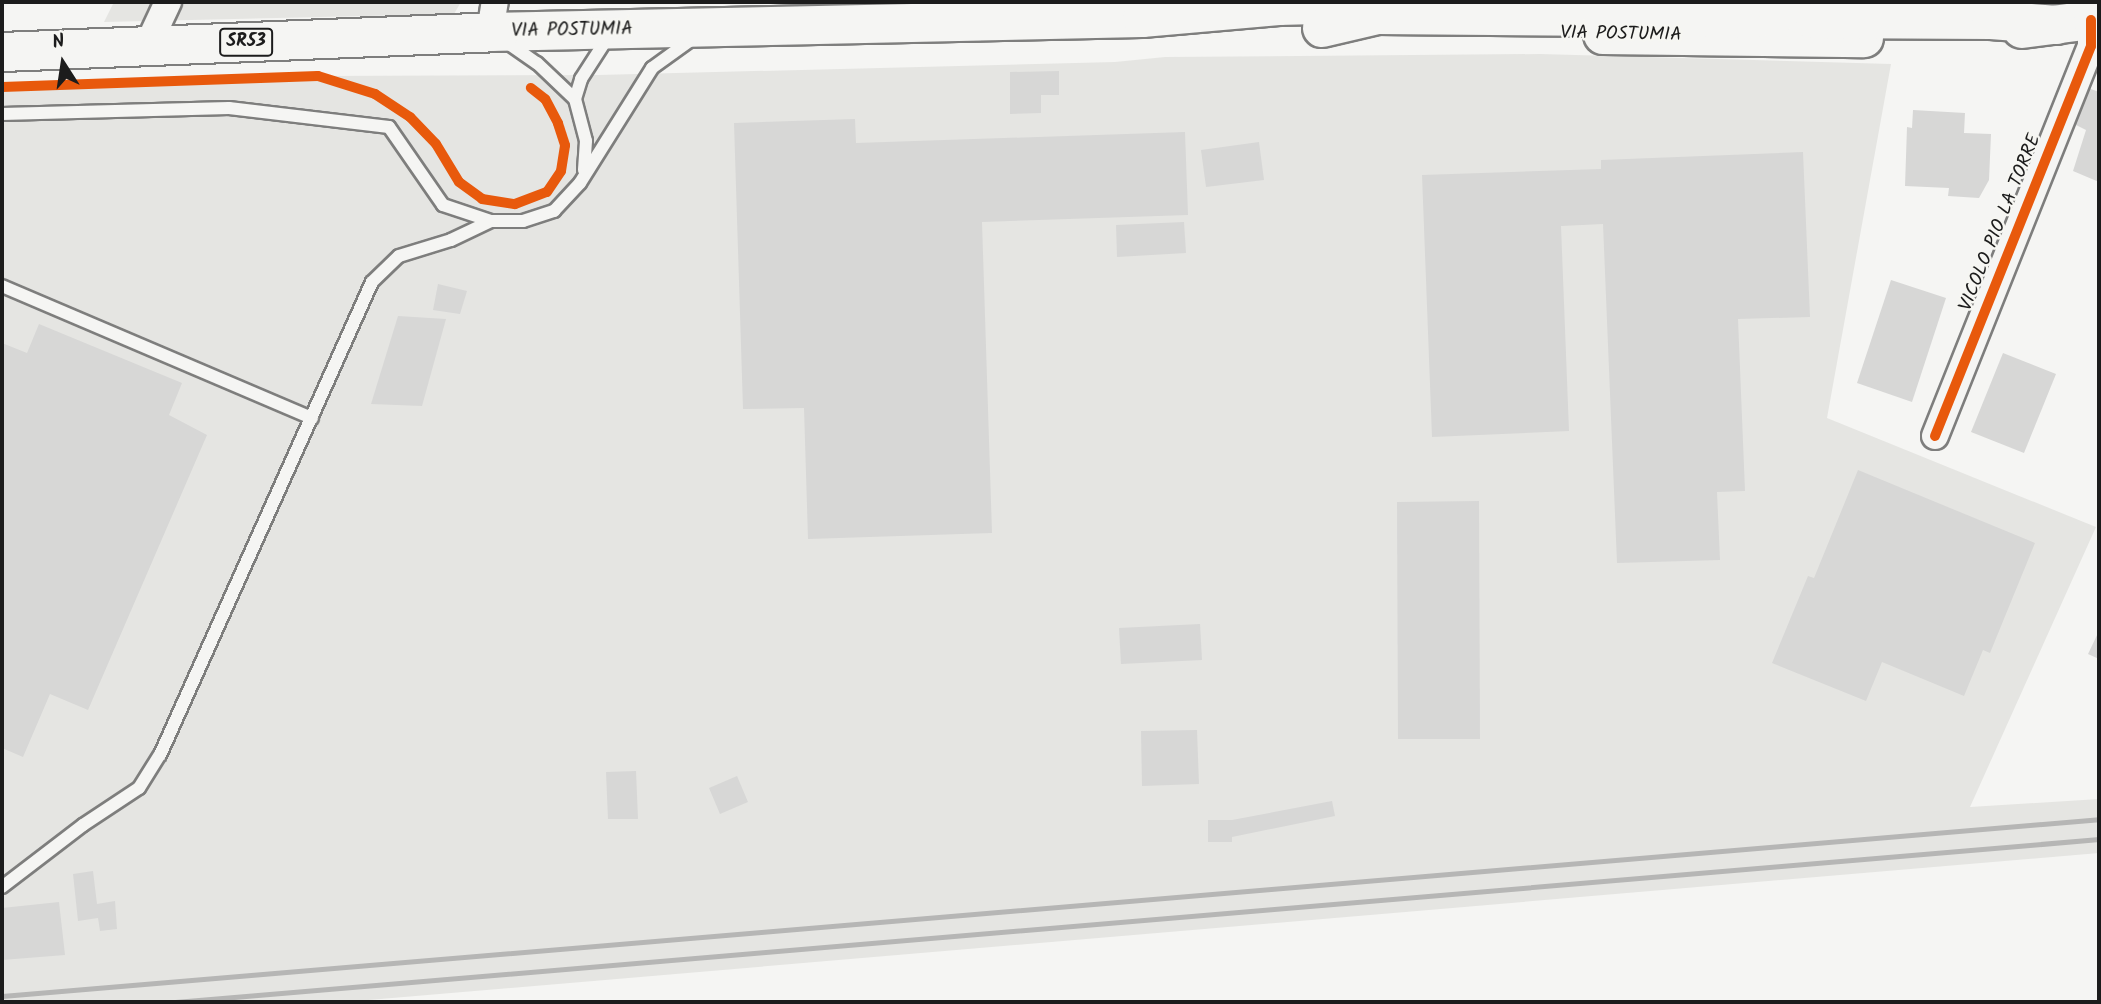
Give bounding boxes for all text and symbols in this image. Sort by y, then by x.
street label: VIA POSTUMIA [511,19,633,43]
street label: VIA POSTUMIA [1560,23,1682,47]
text: N [50,27,68,58]
north arrow [28,28,98,98]
road number: SR53 [218,28,274,56]
street label: VICOLO PIO LA TORRE [1955,131,2047,315]

